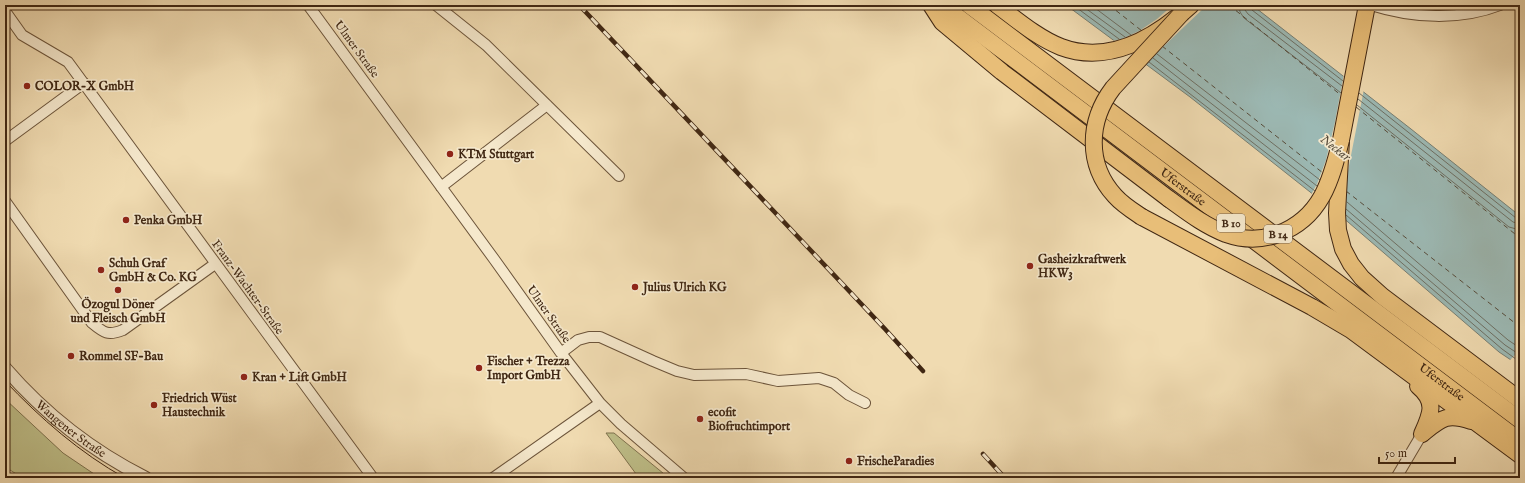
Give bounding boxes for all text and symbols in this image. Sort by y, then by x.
street label: Ulmer Straße [331,18,383,81]
place label: COLOR-X GmbH [35,79,135,94]
marker: COLOR-X GmbH [22,81,32,91]
water label: Neckar [1316,131,1354,166]
place label: KTM Stuttgart [458,147,535,163]
marker: KTM Stuttgart [445,149,455,159]
street label: Uferstraße [1157,165,1209,210]
place label: Penka GmbH [134,213,203,228]
road number: B 10 [1217,214,1245,232]
marker: Penka GmbH [121,215,131,225]
road number: B 14 [1264,225,1292,243]
street label: Franz-Wachter-Straße [208,237,287,338]
place label: Gasheizkraftwerk HKW3 [1038,252,1127,281]
place label: Schuh Graf GmbH & Co. KG [109,256,197,285]
marker: Gasheizkraftwerk HKW3 [1025,261,1035,271]
marker: Schuh Graf GmbH & Co. KG [96,265,106,275]
place label: Julius Ulrich KG [641,280,727,296]
marker: Julius Ulrich KG [630,282,640,292]
street label: Ulmer Straße [523,283,574,346]
marker: Özogul Döner und Fleisch GmbH [113,285,123,295]
place label: Özogul Döner und Fleisch GmbH [71,296,166,326]
place label: Rommel SF-Bau [79,349,164,364]
marker: Rommel SF-Bau [66,351,76,361]
place label: Fischer + Trezza Import GmbH [487,354,570,384]
street label: Uferstraße [1415,360,1468,405]
marker: Fischer + Trezza Import GmbH [474,363,484,373]
place label: Kran + Lift GmbH [252,370,347,385]
marker: Kran + Lift GmbH [239,372,249,382]
place label: Friedrich Wüst Haustechnik [162,391,237,420]
street label: Wangener Straße [32,397,109,461]
marker: Friedrich Wüst Haustechnik [149,400,159,410]
place label: ecofit Biofruchtimport [708,405,791,435]
marker: ecofit Biofruchtimport [695,414,705,424]
scale bar [1379,439,1455,465]
text: 50 m [1385,446,1407,461]
place label: FrischeParadies [857,454,935,469]
marker: FrischeParadies [844,456,854,466]

